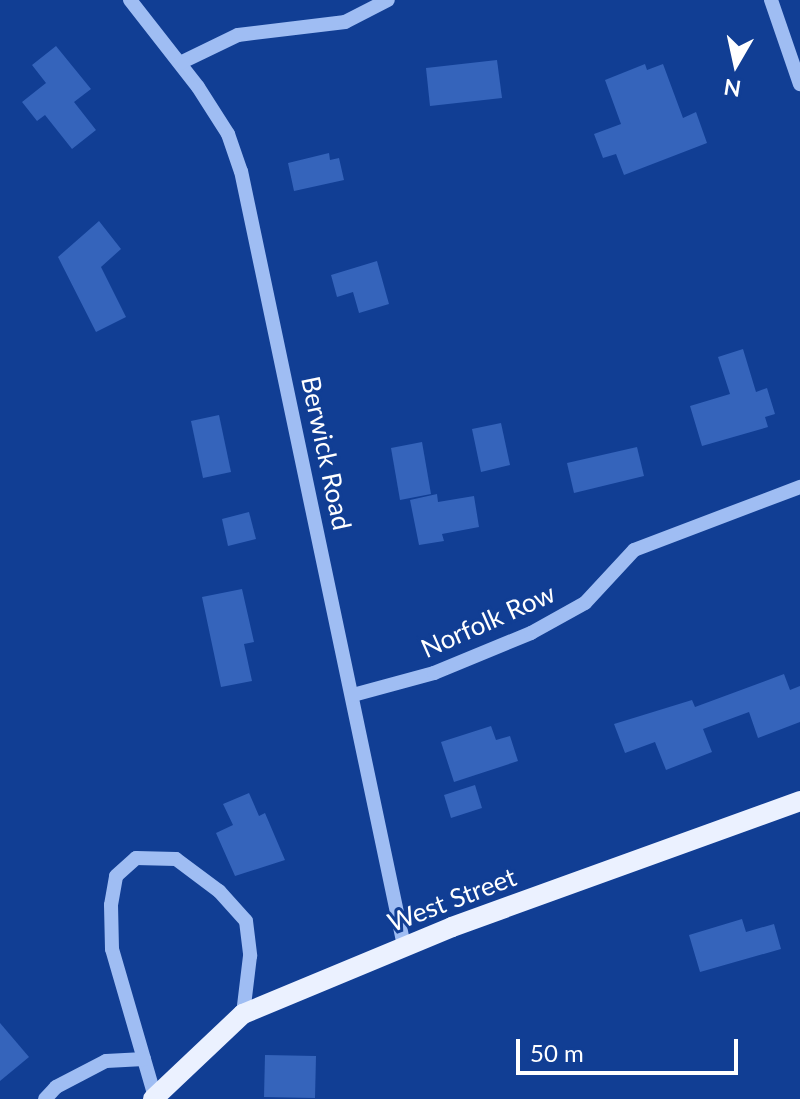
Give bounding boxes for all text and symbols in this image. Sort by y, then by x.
north arrow [696,24,776,104]
text: N [722,74,743,103]
street label: Berwick Road [294,373,358,533]
street label: Norfolk Row [416,578,560,664]
street label: West Street [383,861,521,939]
scale bar [520,1023,742,1073]
text: 50 m [530,1038,584,1067]

